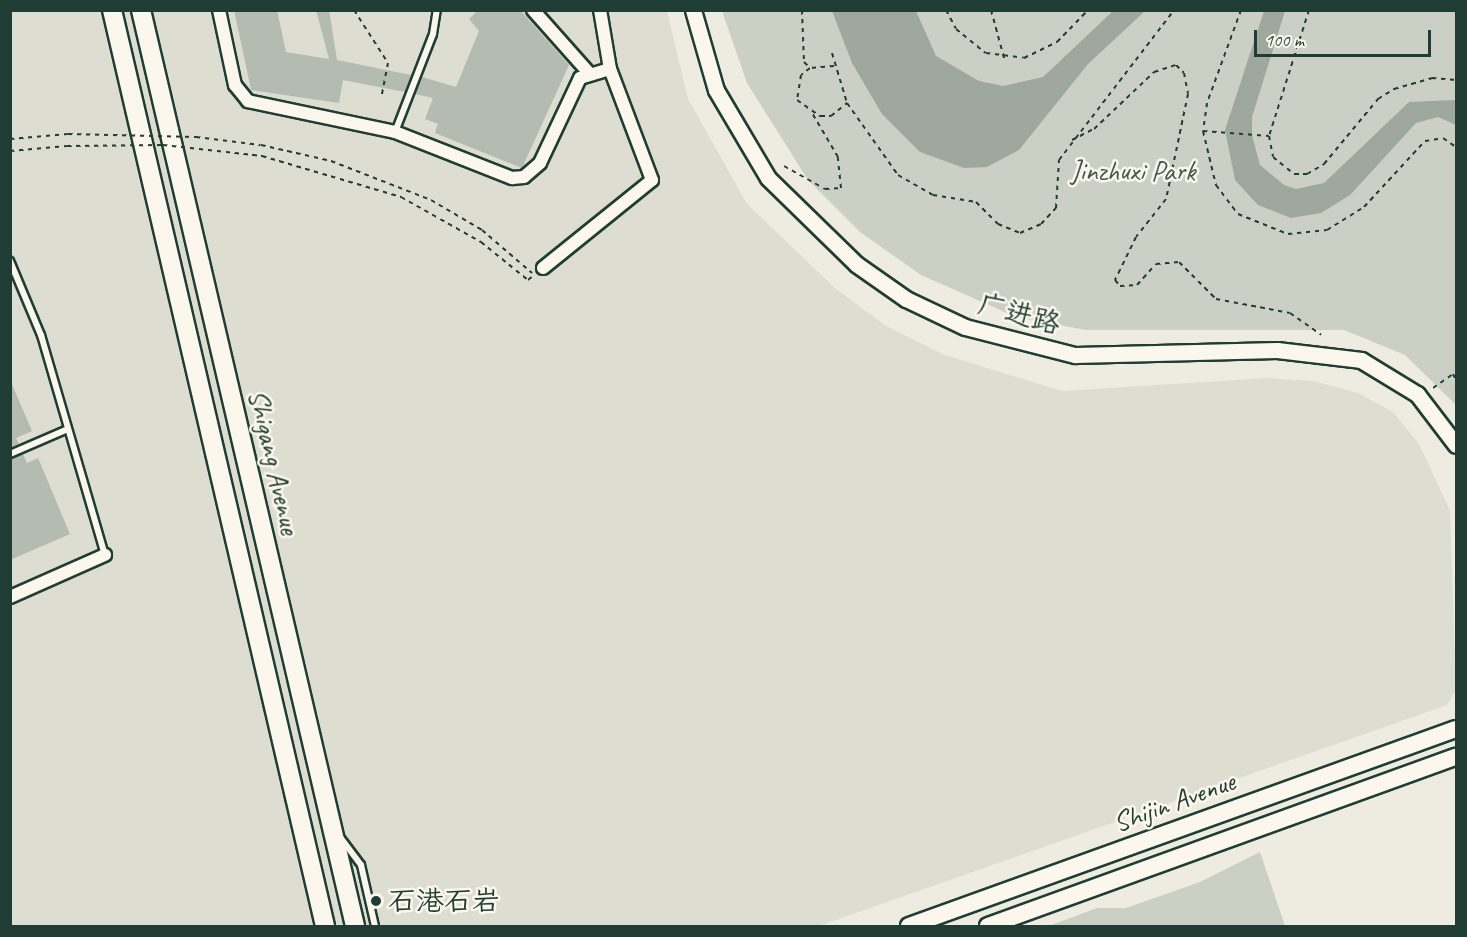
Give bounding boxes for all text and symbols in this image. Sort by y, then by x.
scale bar [1257,18,1434,56]
text: 100 m [1265,29,1304,51]
park label: Jinzhuxi Park [1071,154,1195,188]
street label: 广进路 [974,287,1064,341]
street label: Shigang Avenue [241,386,307,538]
street label: Shijin Avenue [1109,764,1239,840]
place label: 石港石岩 [388,884,500,918]
marker: 石港石岩 [369,894,383,908]

